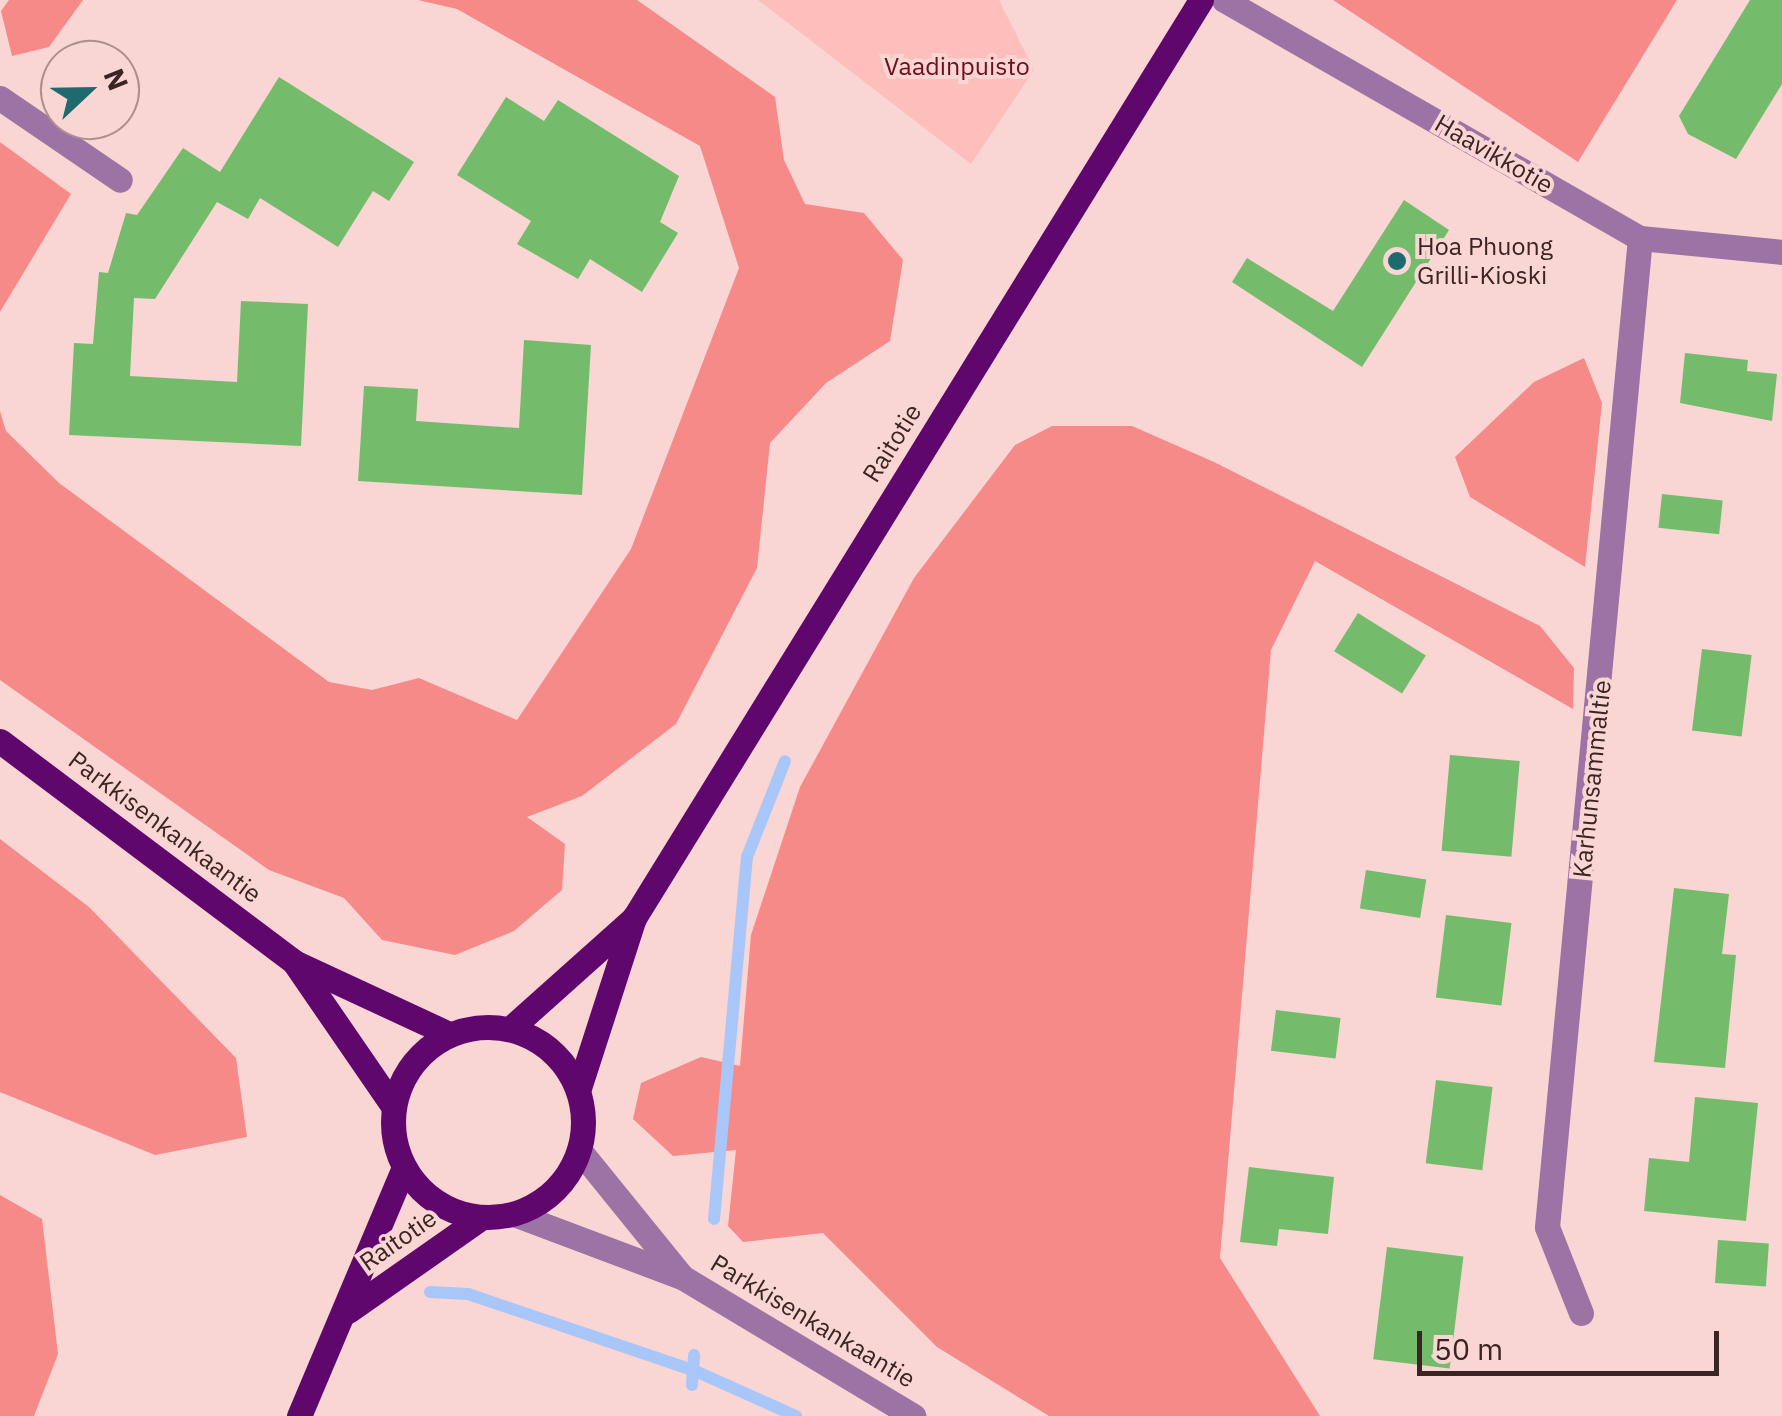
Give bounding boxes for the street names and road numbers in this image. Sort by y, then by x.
street label: Haavikkotie [1430,108,1558,200]
street label: Raitotie [856,398,928,488]
street label: Karhunsammaltie [1567,679,1617,879]
street label: Parkkisenkankaantie [63,745,267,909]
street label: Raitotie [354,1203,442,1277]
street label: Parkkisenkankaantie [705,1248,921,1394]

